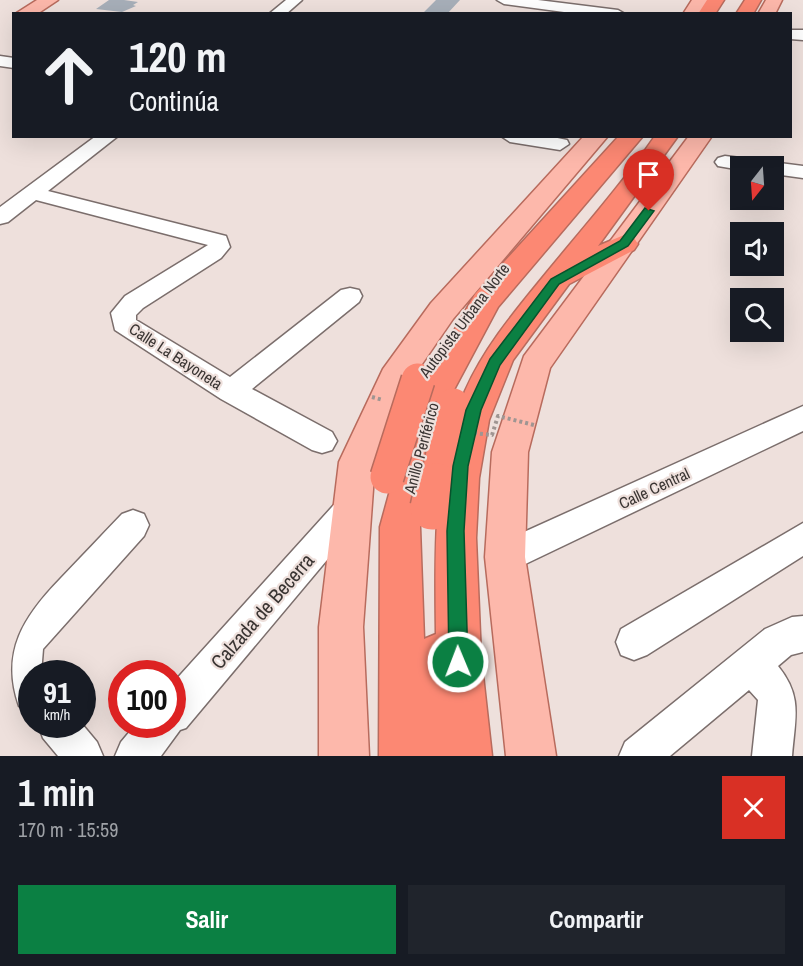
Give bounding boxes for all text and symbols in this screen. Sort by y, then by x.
text: 120 m [129,29,227,85]
icon: ahead [30,36,108,114]
text: Continúa [129,83,219,119]
pin [623,149,674,211]
north arrow [730,156,784,210]
map controls [730,156,784,342]
icon: arrive [632,158,665,191]
button: sound [730,222,784,276]
street label: Autopista Urbana Norte [413,258,514,382]
button: search [730,288,784,342]
street label: Calle La Bayoneta [125,318,228,395]
street label: Anillo Periférico [398,400,444,497]
street label: Calle Central [615,462,693,514]
street label: Calzada de Becerra [204,547,320,675]
position arrow [426,630,490,694]
speed limit sign: 100 [108,660,186,738]
text: 91 [43,672,71,712]
text: km/h [44,704,70,725]
text: 1 min [18,769,95,817]
button: close [722,776,785,839]
text: 170 m · 15:59 [18,816,118,843]
button: Salir [18,885,396,954]
button: Compartir [408,885,785,954]

